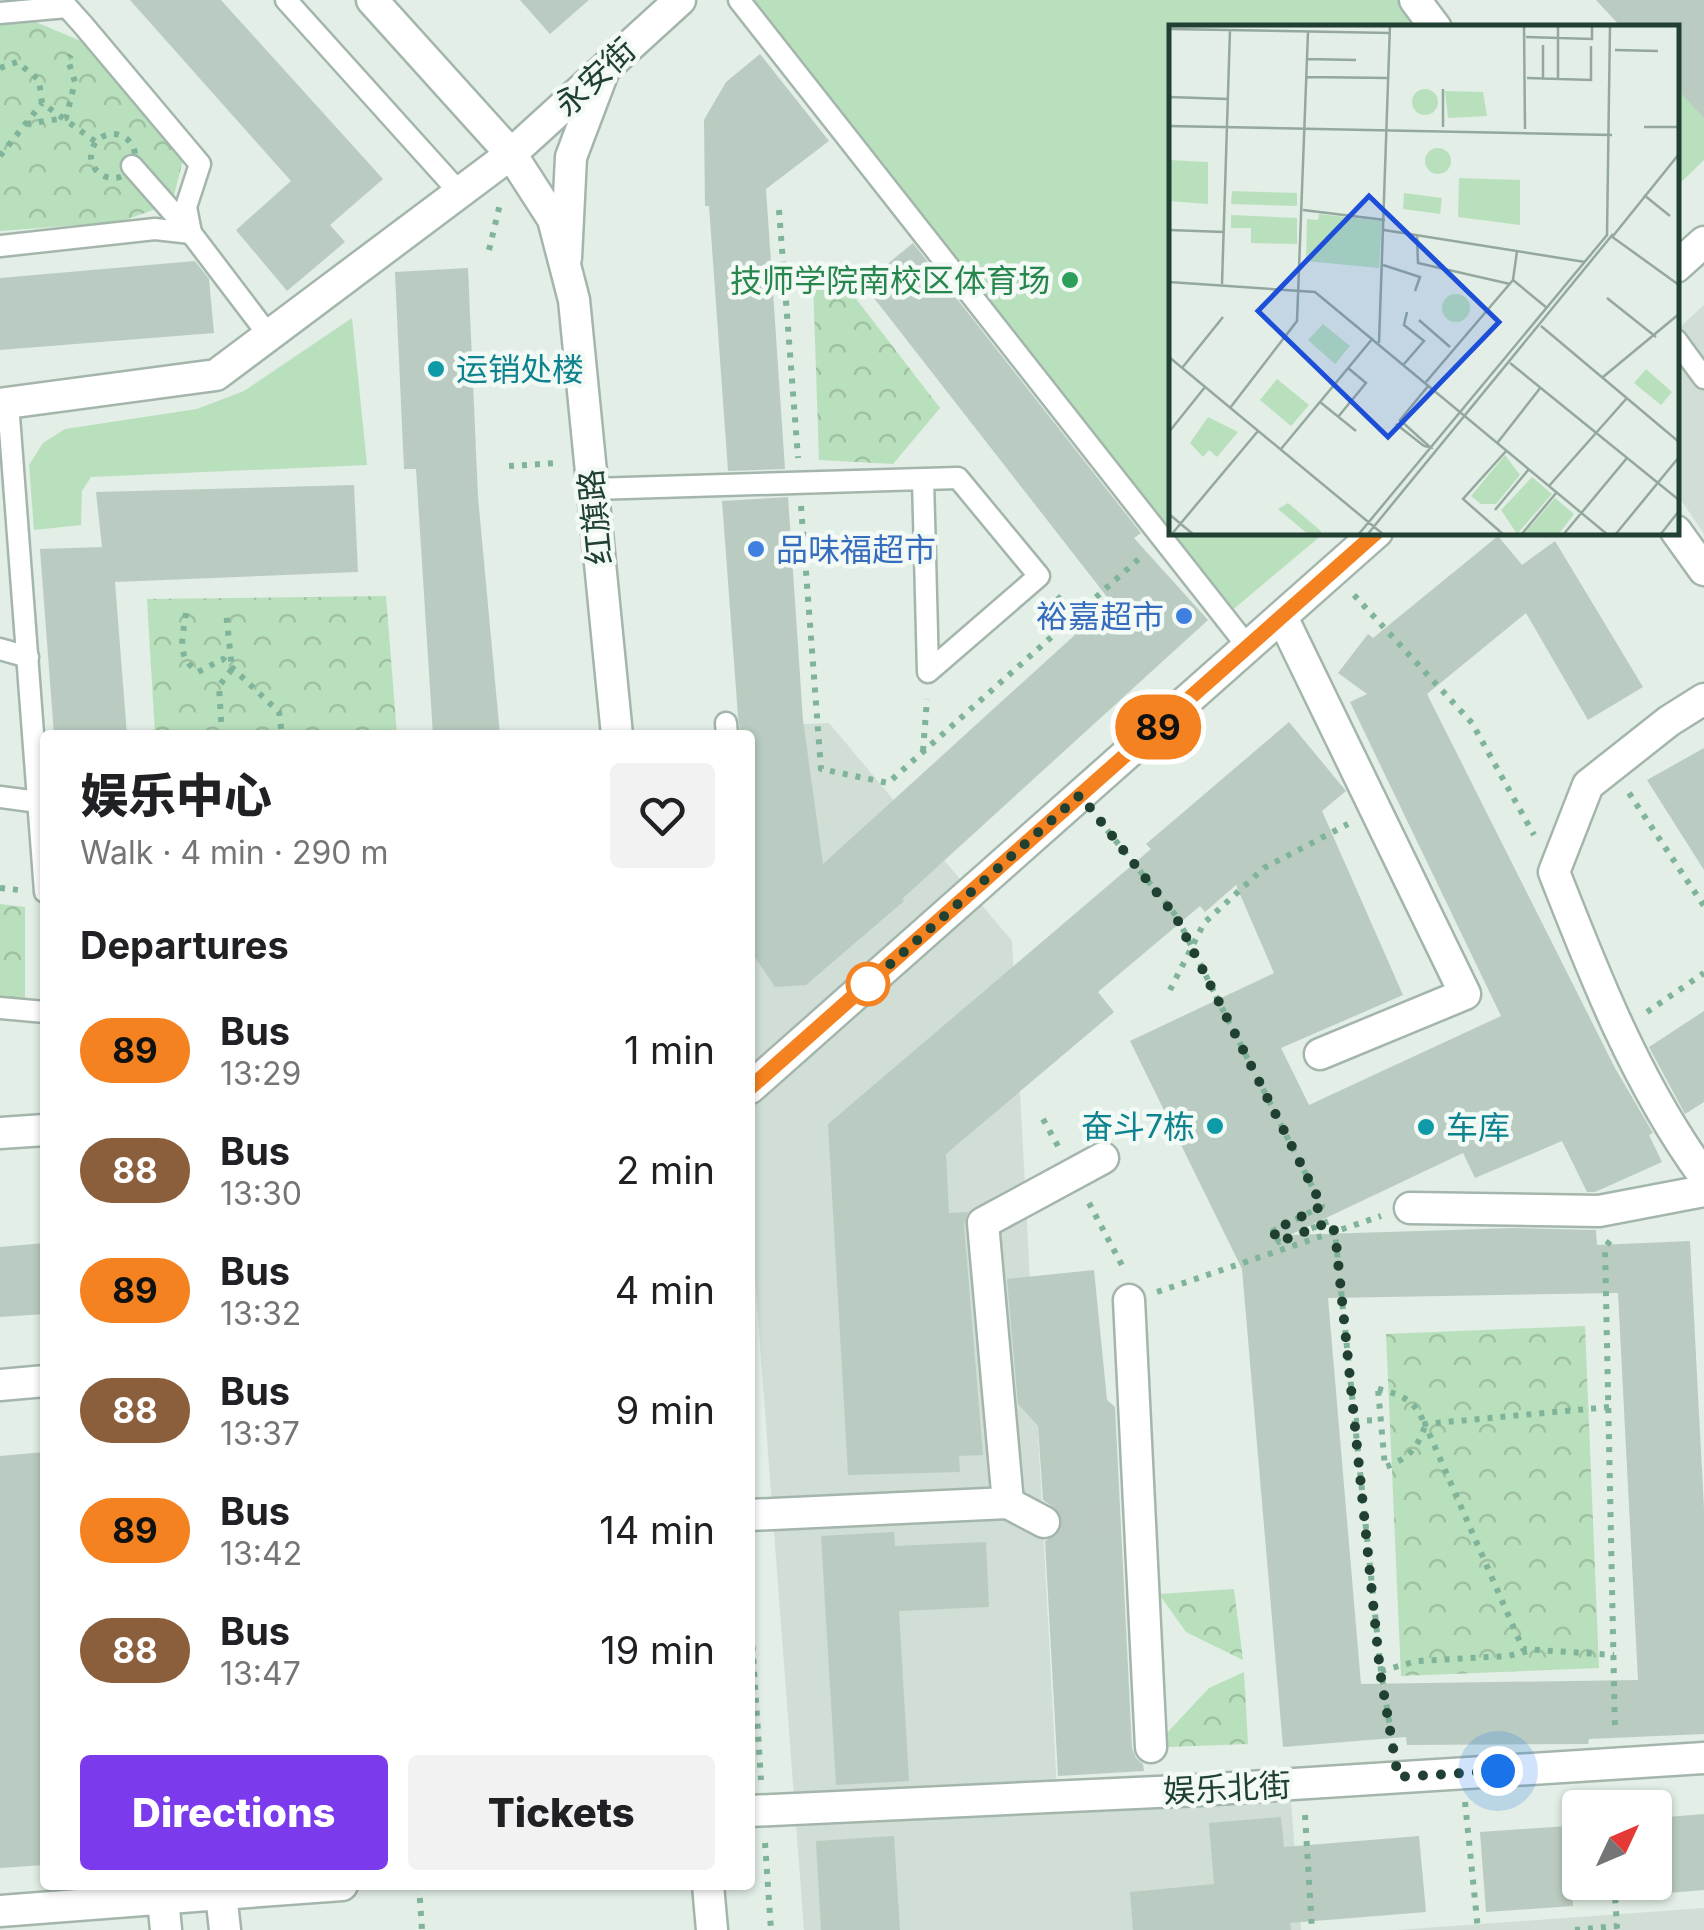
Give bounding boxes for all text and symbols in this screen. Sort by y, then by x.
inset map [1169,25,1679,535]
street label: 永安街 [547,30,643,124]
place label: 技师学院南校区体育场 [730,261,1050,300]
marker: 技师学院南校区体育场 [1059,269,1081,291]
place label: 运销处楼 [456,350,584,389]
marker: 运销处楼 [425,358,447,380]
street label: 红旗路 [571,467,619,567]
place label: 品味福超市 [776,530,936,569]
marker: 品味福超市 [745,538,767,560]
place label: 裕嘉超市 [1036,597,1164,636]
marker: 裕嘉超市 [1173,605,1195,627]
line badge: 89 [1113,694,1203,760]
text: 89 [1135,706,1181,748]
button: heart [610,763,715,868]
text: 娱乐中心 [80,766,272,825]
text: Walk · 4 min · 290 m [80,833,389,872]
text: Departures [80,922,289,968]
unlabelled marker [847,963,889,1005]
text: Bus [220,1008,290,1054]
text: 1 min [624,1027,715,1073]
text: 89 [112,1029,158,1071]
text: 13:29 [220,1054,301,1093]
place label: 奋斗7栋 [1081,1107,1195,1146]
place label: 车库 [1446,1108,1510,1147]
marker: 奋斗7栋 [1204,1115,1226,1137]
marker: 车库 [1415,1116,1437,1138]
text: Bus [220,1128,290,1174]
text: 2 min [616,1147,715,1193]
text: 88 [112,1149,158,1191]
text: 13:30 [220,1174,302,1213]
text: Bus [220,1248,290,1294]
text: 4 min [615,1267,715,1313]
text: 89 [112,1269,158,1311]
text: 13:32 [220,1294,301,1333]
text: Bus [220,1368,290,1414]
text: 9 min [616,1387,715,1433]
text: 88 [112,1389,158,1431]
text: 13:37 [220,1414,300,1453]
text: Bus [220,1488,290,1534]
text: 14 min [599,1507,715,1553]
text: 89 [112,1509,158,1551]
text: 13:42 [220,1534,302,1573]
text: Bus [220,1608,290,1654]
text: 19 min [600,1627,715,1673]
text: 88 [112,1629,158,1671]
text: 13:47 [220,1654,301,1693]
your location [1473,1746,1523,1796]
button: Directions [80,1755,388,1870]
button: Tickets [408,1755,715,1870]
street label: 娱乐北街 [1162,1765,1292,1811]
north arrow [1562,1790,1672,1900]
map controls [1562,1790,1672,1900]

